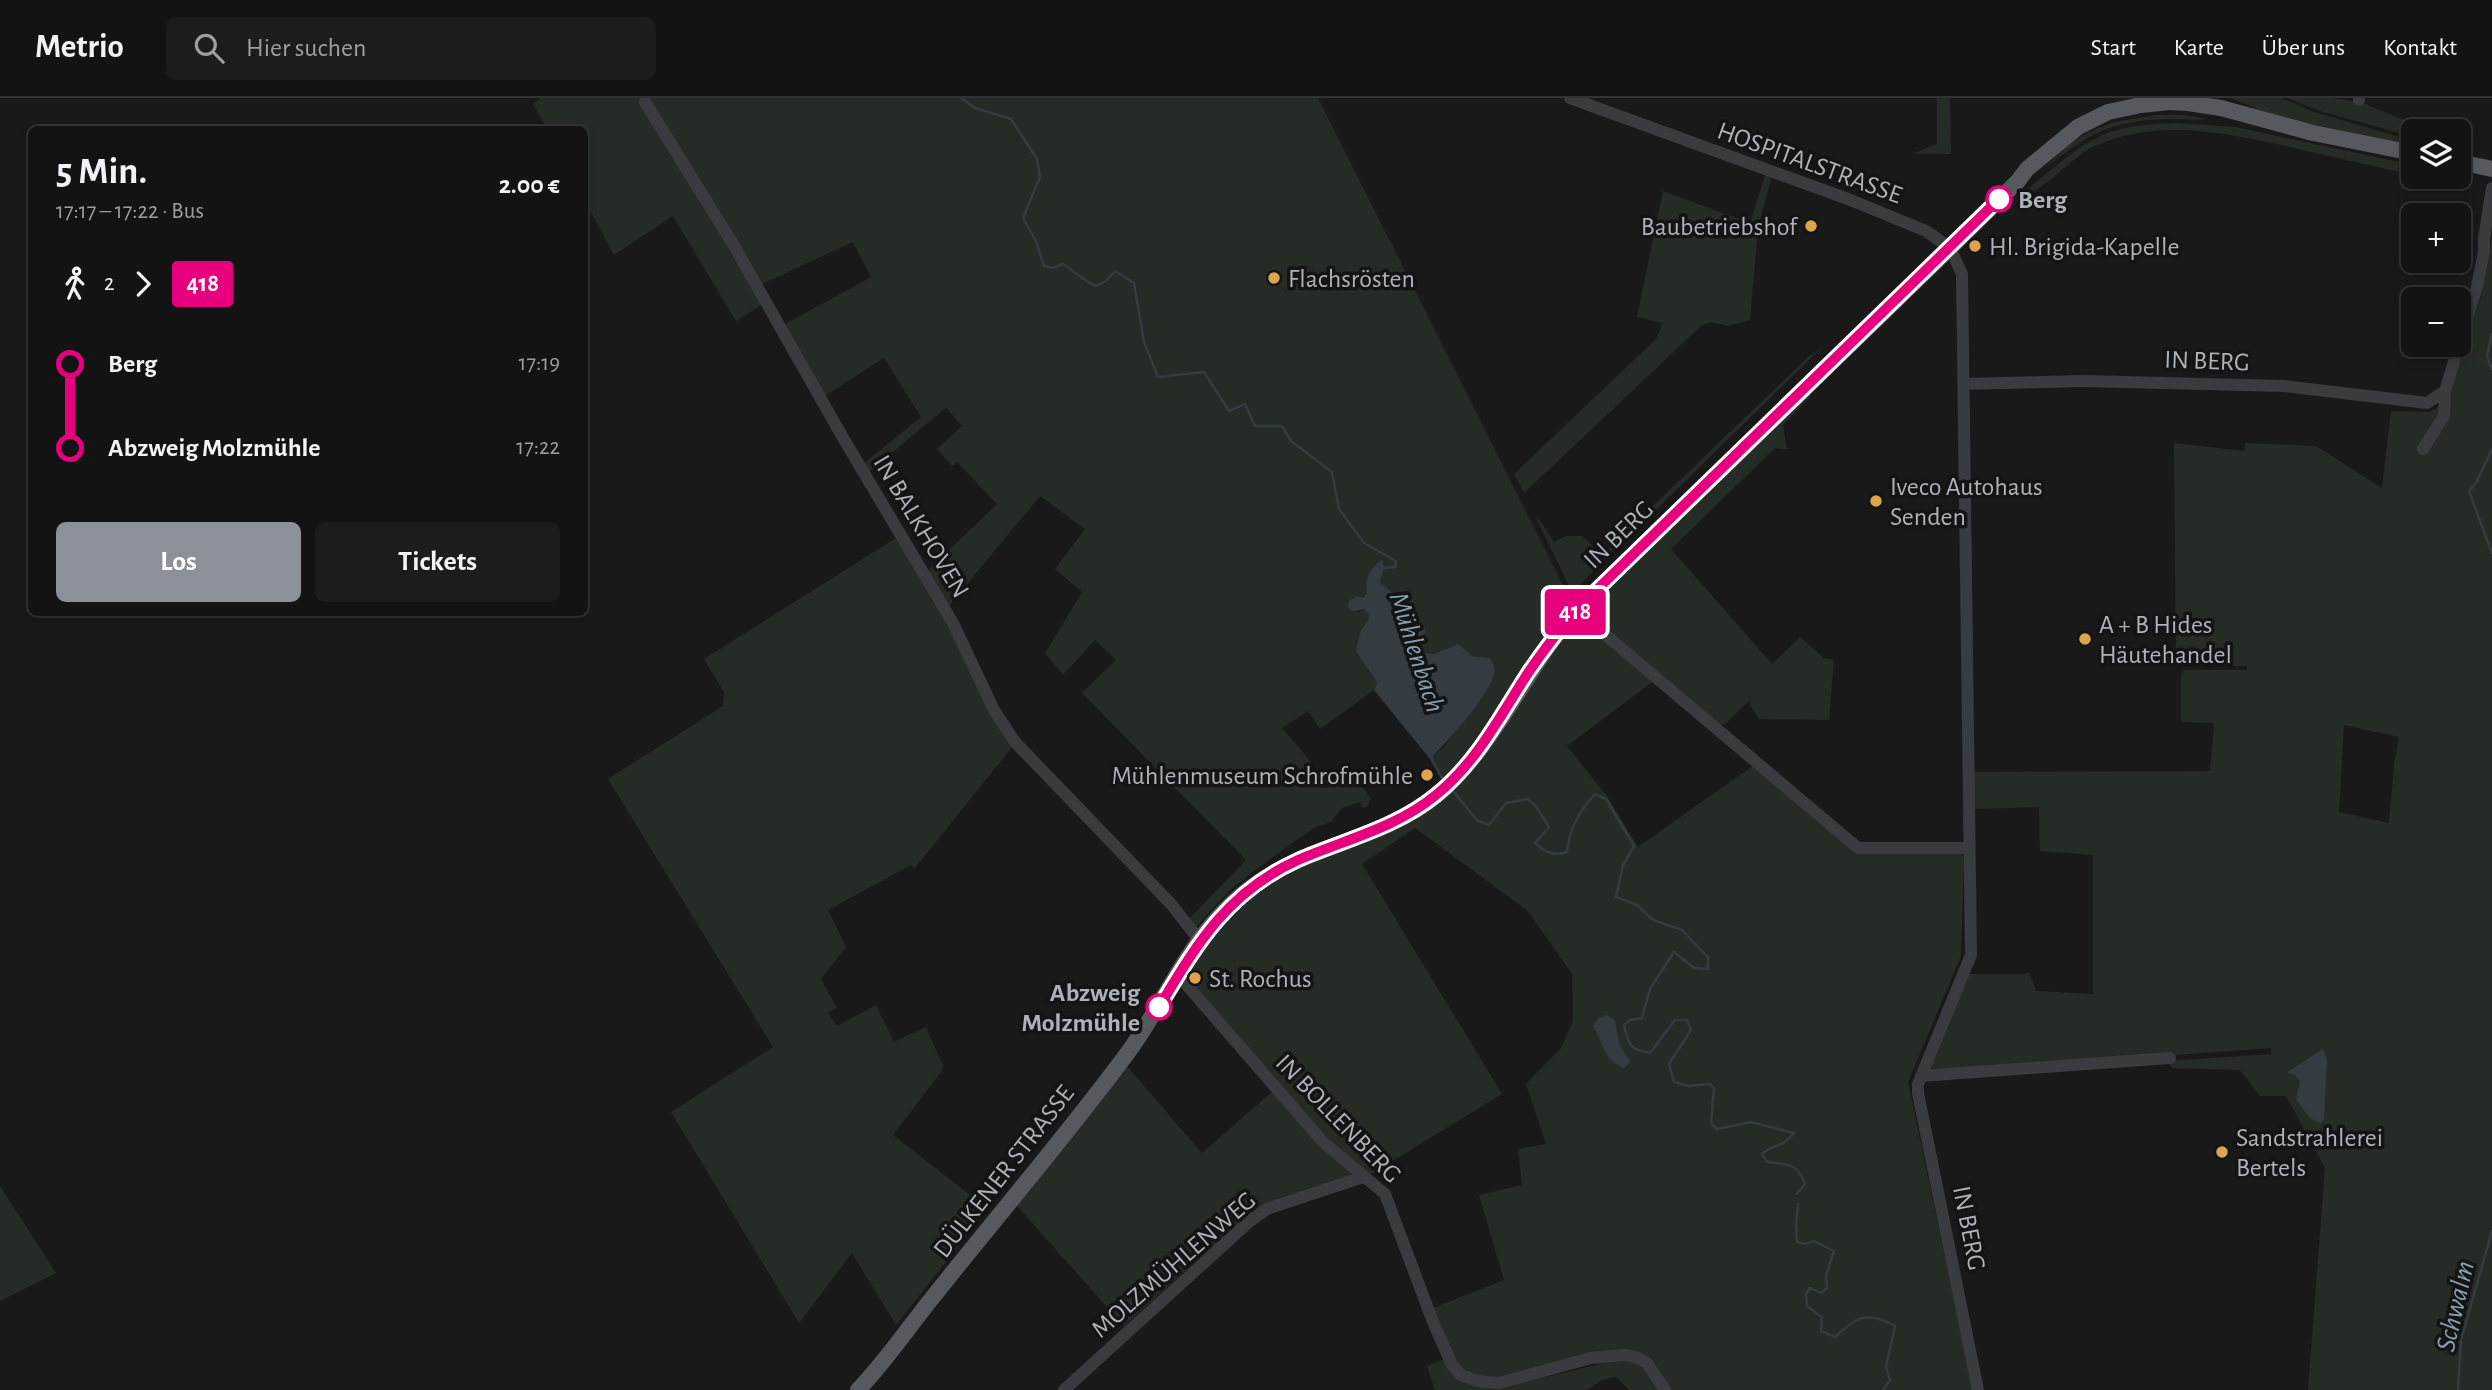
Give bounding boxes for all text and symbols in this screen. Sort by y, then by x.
search box [166,17,656,80]
icon: search [190,29,228,67]
text: Metrio [35,31,124,64]
text: Hier suchen [246,35,366,61]
text: Start [2091,36,2136,60]
text: Karte [2174,36,2224,60]
text: Über uns [2262,36,2345,60]
text: Kontakt [2383,36,2457,60]
street label: HOSPITALSTRASSE [1714,117,1906,208]
map controls [2401,119,2471,357]
button: layers [2401,119,2471,189]
text: 5 Min. [56,153,147,191]
text: 2.00 € [499,172,560,198]
marker: Berg [1986,186,2012,212]
place label: Berg [2018,187,2068,213]
text: 17:17 – 17:22 · Bus [56,200,204,223]
button: + [2401,203,2471,273]
place label: Baubetriebshof [1641,214,1799,240]
marker: Baubetriebshof [1803,218,1819,234]
place label: Hl. Brigida-Kapelle [1989,234,2179,260]
marker: Hl. Brigida-Kapelle [1967,238,1983,254]
icon: walk [56,265,94,303]
icon: forward [124,265,162,303]
place label: Flachsrösten [1288,266,1415,292]
marker: Flachsrösten [1266,270,1282,286]
text: 2 [104,272,114,295]
text: 418 [186,272,219,296]
button: − [2401,287,2471,357]
street label: IN BERG [2164,347,2250,375]
text: Berg [108,351,157,377]
text: 17:19 [519,352,560,375]
text: Abzweig Molzmühle [108,435,321,461]
text: 17:22 [516,436,560,459]
street label: IN BALKHOVEN [868,451,974,602]
place label: Iveco Autohaus Senden [1890,474,2043,530]
marker: Iveco Autohaus Senden [1868,493,1884,509]
street label: IN BERG [1579,496,1658,574]
button: Los [56,522,301,602]
button: Tickets [315,522,560,602]
water label: Mühlenbach [1384,589,1449,716]
line badge: 418 [1535,589,1615,635]
text: 418 [1559,600,1591,624]
place label: A + B Hides Häutehandel [2099,612,2232,668]
marker: A + B Hides Häutehandel [2077,631,2093,647]
place label: Mühlenmuseum Schrofmühle [1111,763,1413,789]
marker: Mühlenmuseum Schrofmühle [1419,767,1435,783]
place label: St. Rochus [1209,966,1312,992]
marker: St. Rochus [1187,970,1203,986]
place label: Abzweig Molzmühle [1021,980,1141,1036]
marker: Abzweig Molzmühle [1146,994,1172,1020]
street label: IN BOLLENBERG [1271,1049,1406,1188]
street label: DÜLKENER STRASSE [928,1080,1079,1263]
place label: Sandstrahlerei Bertels [2236,1125,2383,1181]
marker: Sandstrahlerei Bertels [2214,1144,2230,1160]
street label: IN BERG [1948,1184,1990,1273]
street label: MOLZMÜHLENWEG [1086,1186,1261,1343]
water label: Schwalm [2432,1258,2480,1354]

